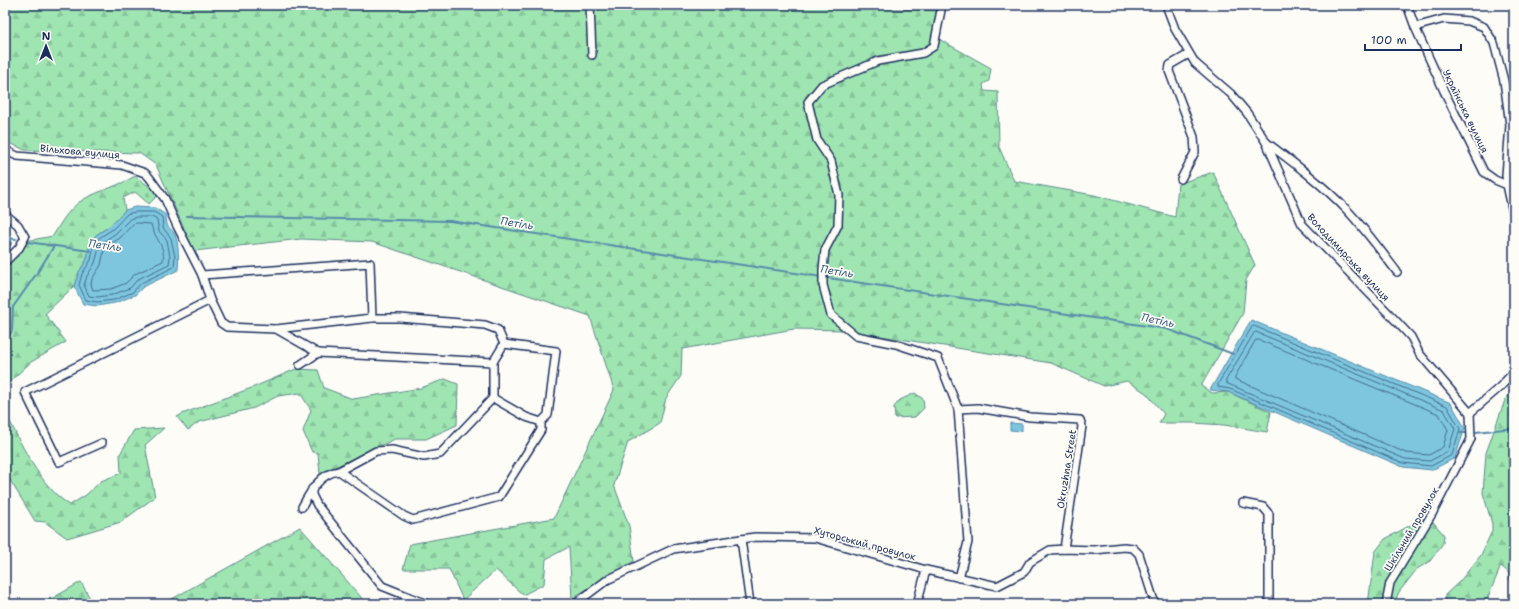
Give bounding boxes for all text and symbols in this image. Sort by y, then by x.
north arrow [26,26,66,66]
scale bar [1365,26,1461,52]
text: N [42,29,51,44]
text: 100 m [1371,32,1407,48]
street label: Українська вулиця [1440,67,1491,155]
street label: Вільхова вулиця [40,142,120,161]
street label: Володимирська вулиця [1305,211,1393,304]
water label: Петіль [499,213,535,234]
water label: Петіль [87,236,123,255]
water label: Петіль [819,261,855,282]
water label: Петіль [1140,310,1176,331]
street label: Okruzhna Street [1054,429,1079,509]
street label: Шкільний провулок [1381,484,1442,574]
street label: Хуторський провулок [812,524,918,564]

